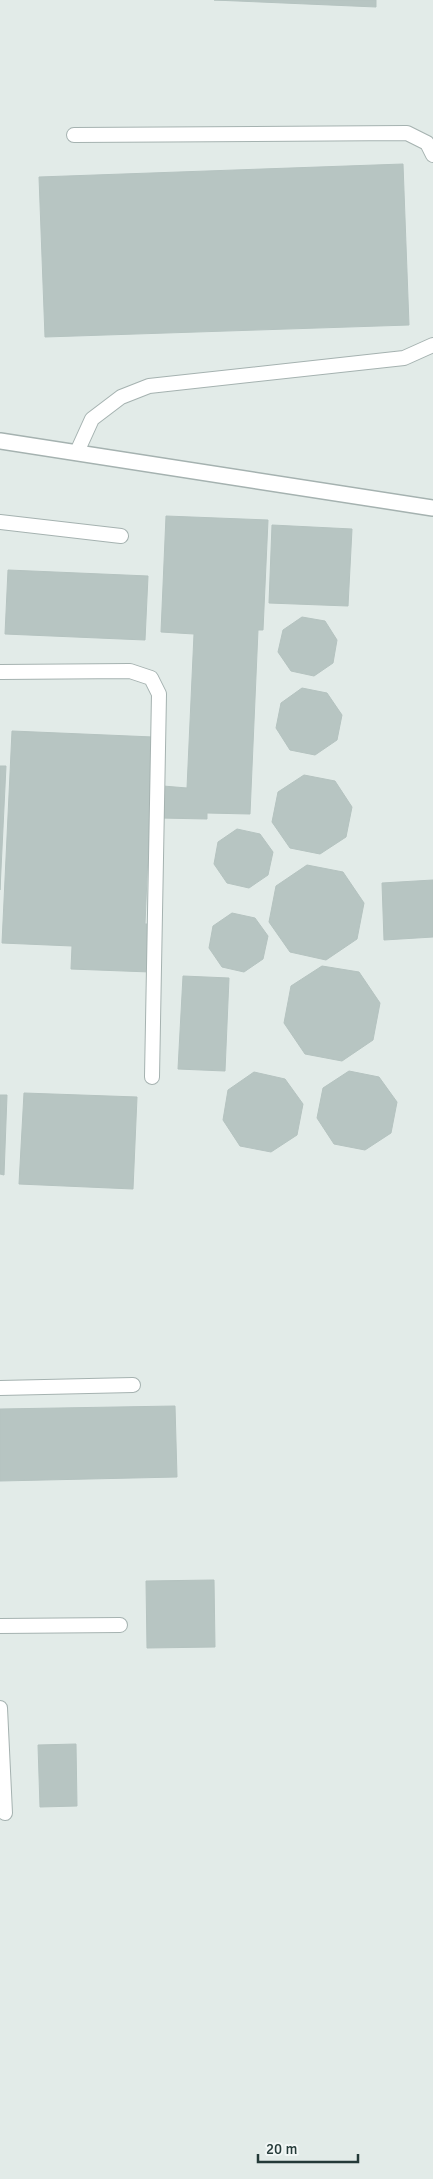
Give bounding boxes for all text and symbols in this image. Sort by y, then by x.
scale bar [258,2132,358,2164]
text: 20 m [266,2140,297,2158]

